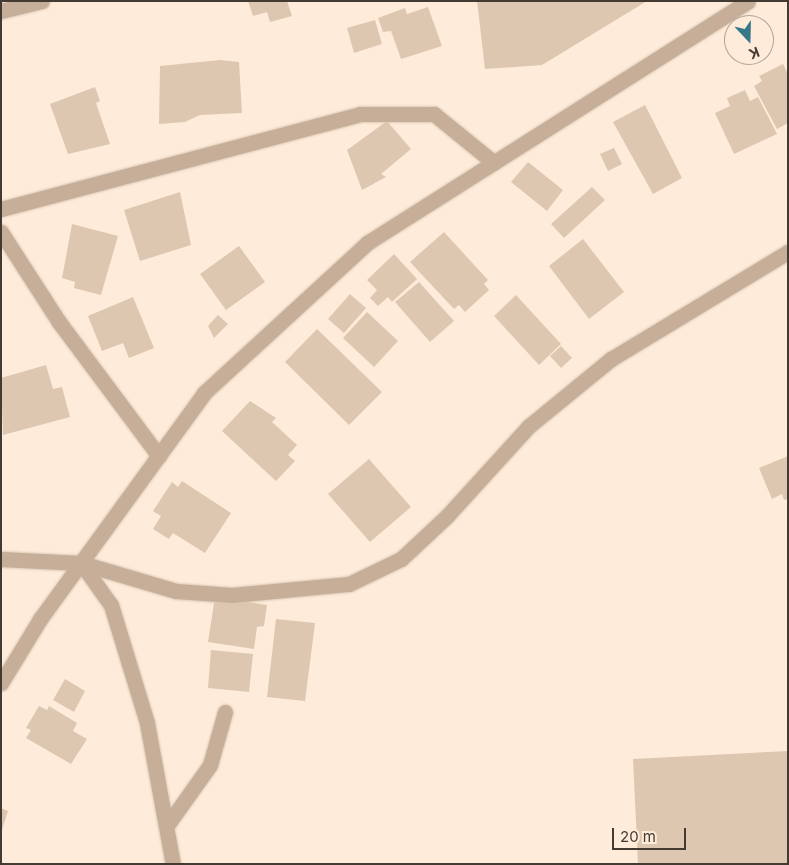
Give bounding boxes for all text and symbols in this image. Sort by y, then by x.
north arrow [724,15,774,65]
text: K [746,44,762,63]
scale bar [614,818,688,850]
text: 20 m [620,827,656,846]

